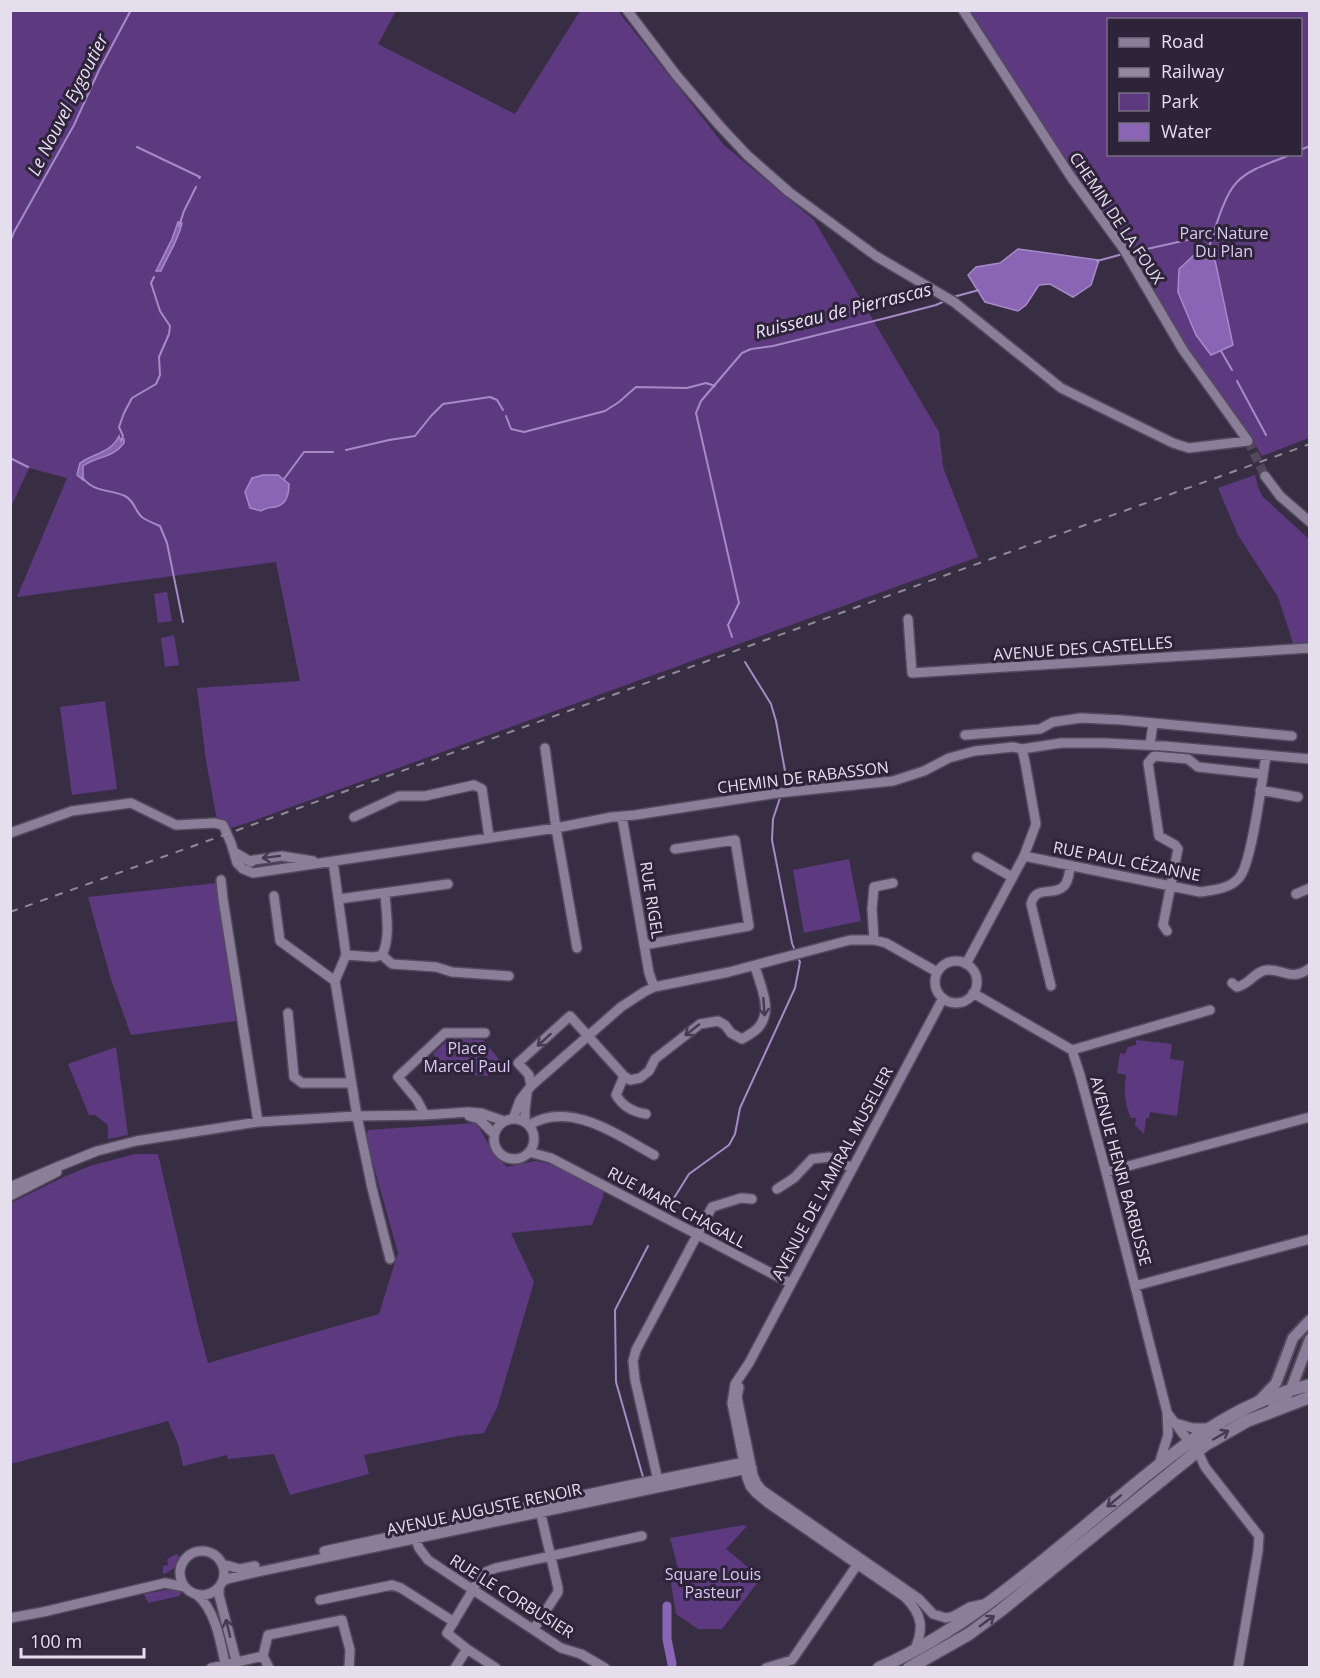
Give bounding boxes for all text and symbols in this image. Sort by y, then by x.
legend [1107,18,1302,156]
water label: Le Nouvel Eygoutier [21,29,114,179]
text: Road [1161,29,1204,53]
text: Railway [1161,59,1225,83]
text: Park [1161,89,1199,113]
text: Water [1161,119,1212,143]
street label: CHEMIN DE LA FOUX [1065,148,1170,289]
park label: Parc Nature Du Plan [1180,222,1268,262]
water label: Ruisseau de Pierrascas [752,276,934,344]
street label: AVENUE DES CASTELLES [993,631,1174,665]
street label: CHEMIN DE RABASSON [716,756,890,798]
street label: RUE PAUL CÉZANNE [1051,836,1203,886]
one-way arrow [261,852,281,863]
street label: RUE RIGEL [635,860,669,940]
one-way arrow [759,997,770,1016]
one-way arrow [685,1024,701,1037]
one-way arrow [537,1033,552,1047]
park label: Place Marcel Paul [423,1037,511,1077]
street label: AVENUE DE L'AMIRAL MUSELIER [766,1062,898,1284]
street label: AVENUE HENRI BARBUSSE [1085,1074,1157,1268]
street label: RUE MARC CHAGALL [604,1161,750,1253]
one-way arrow [1212,1429,1229,1441]
street label: AVENUE AUGUSTE RENOIR [385,1478,584,1540]
one-way arrow [1106,1495,1122,1508]
street label: RUE LE CORBUSIER [446,1549,578,1643]
park label: Square Louis Pasteur [665,1563,761,1603]
one-way arrow [979,1615,995,1627]
one-way arrow [221,1619,233,1638]
scale bar [21,1621,144,1659]
text: 100 m [30,1629,82,1653]

